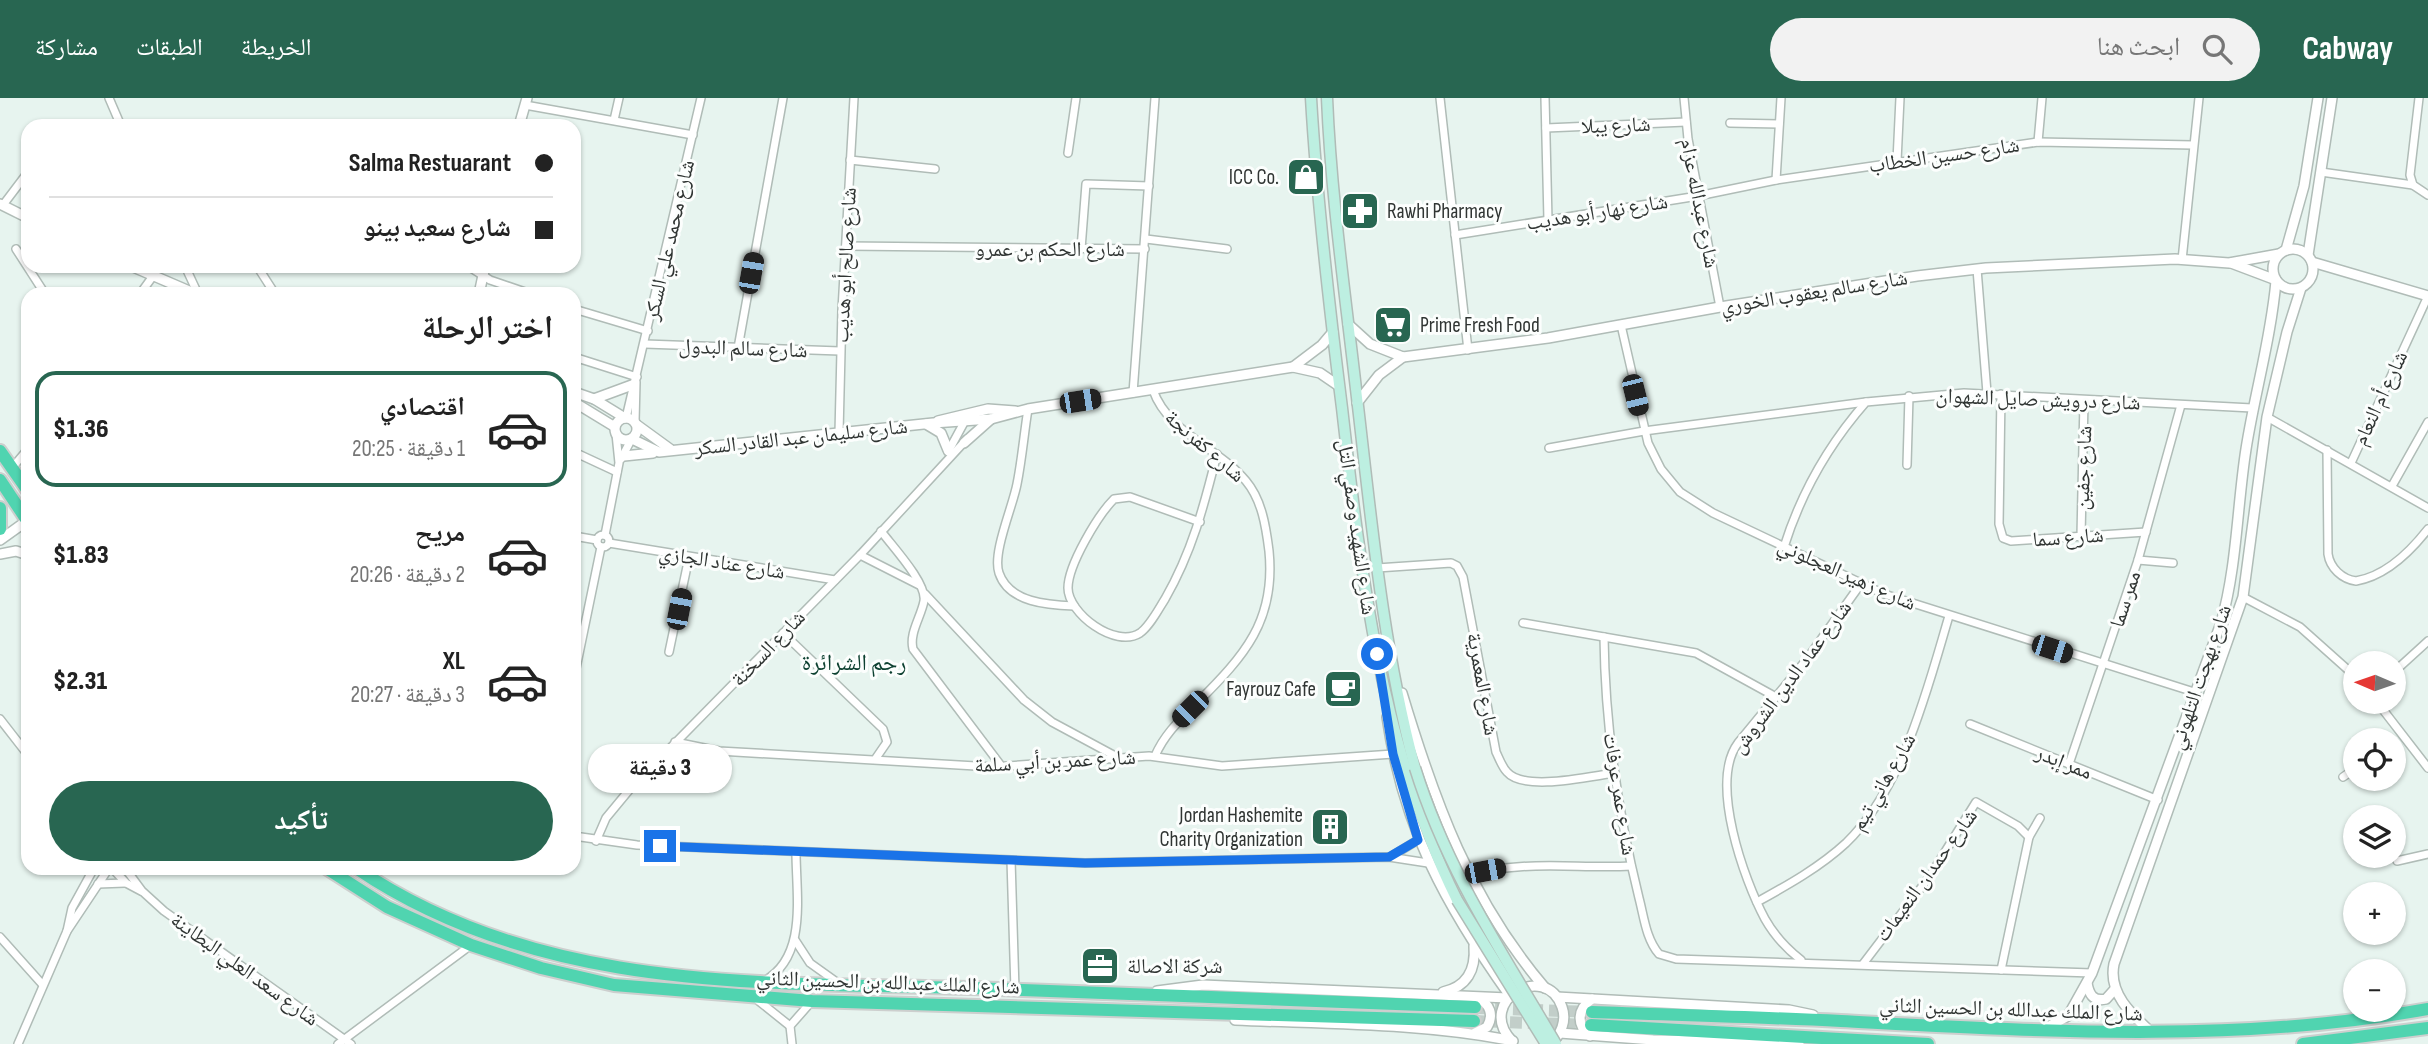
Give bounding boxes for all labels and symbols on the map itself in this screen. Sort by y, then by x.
street label: شارع يبلا [1581,112,1651,139]
street label: شارع حسين الخطاب [1867,133,2021,178]
street label: شارع عبدالله عزام [1674,136,1724,270]
shop icon: ICC Co. [1285,156,1327,198]
street label: شارع محمد علي السكر [639,157,703,324]
place label: ICC Co. [1229,165,1279,190]
street label: شارع صالح أبو هديب [828,187,862,343]
street label: شارع نهار أبو هديب [1525,188,1670,236]
pharmacy icon: Rawhi Pharmacy [1339,190,1381,232]
place label: Rawhi Pharmacy [1387,199,1502,224]
street label: شارع الحكم بن عمرو [975,237,1125,263]
car [738,250,765,296]
street label: شارع سالم يعقوب الخوري [1719,265,1910,323]
supermarket icon: Prime Fresh Food [1372,304,1414,346]
place label: Prime Fresh Food [1420,313,1540,338]
street label: شارع سالم البدول [678,334,808,364]
street label: شارع أم النعام [2347,347,2414,450]
car [1620,372,1651,418]
street label: شارع درويش صايل الشهوان [1935,383,2141,416]
car [1058,387,1103,415]
street label: شارع كفرنجة [1160,405,1250,488]
street label: شارع سليمان عبد القادر السكر [692,414,909,461]
street label: شارع جفين [2070,425,2097,511]
street label: شارع الشهيد وصفي التل [1328,438,1381,617]
street label: شارع سما [2032,523,2104,552]
street label: شارع زهير العجلوني [1772,533,1920,619]
street label: شارع عناد الجازي [657,540,787,588]
street label: ممر سما [2105,568,2146,631]
car [665,586,694,632]
street label: شارع عماد الدين الشروش [1726,596,1857,759]
street label: شارع بهجت التلهوني [2164,601,2240,754]
street label: شارع السخنة [726,605,811,692]
street label: شارع المعمرية [1461,631,1504,737]
car [2029,633,2076,665]
route start [1361,638,1393,670]
district label: رجم الشرائرة [802,649,906,678]
north arrow [2343,651,2406,714]
cafe icon: Fayrouz Cafe [1322,668,1364,710]
place label: Fayrouz Cafe [1226,677,1316,702]
car [1168,687,1213,731]
street label: شارع هاني تيم [1845,729,1924,837]
street label: شارع عمر عرفات [1597,731,1642,857]
street label: ممر إبدر [2031,739,2096,786]
callout: 3 دقيقة [588,744,732,794]
street label: شارع عمر بن أبي سلمة [974,744,1136,782]
place label: Jordan Hashemite Charity Organization [1159,803,1303,852]
street label: شارع حمدان النعيمات [1870,804,1983,947]
building icon: Jordan Hashemite Charity Organization [1309,806,1351,848]
route end [644,830,676,862]
car [1463,857,1508,885]
street label: شارع سعد العلي البطاينة [164,907,324,1034]
office icon: شركة الاصالة [1079,945,1121,987]
place label: شركة الاصالة [1127,954,1223,979]
street label: شارع الملك عبدالله بن الحسين الثاني [756,965,1020,1003]
street label: شارع الملك عبدالله بن الحسين الثاني [1879,992,2143,1030]

